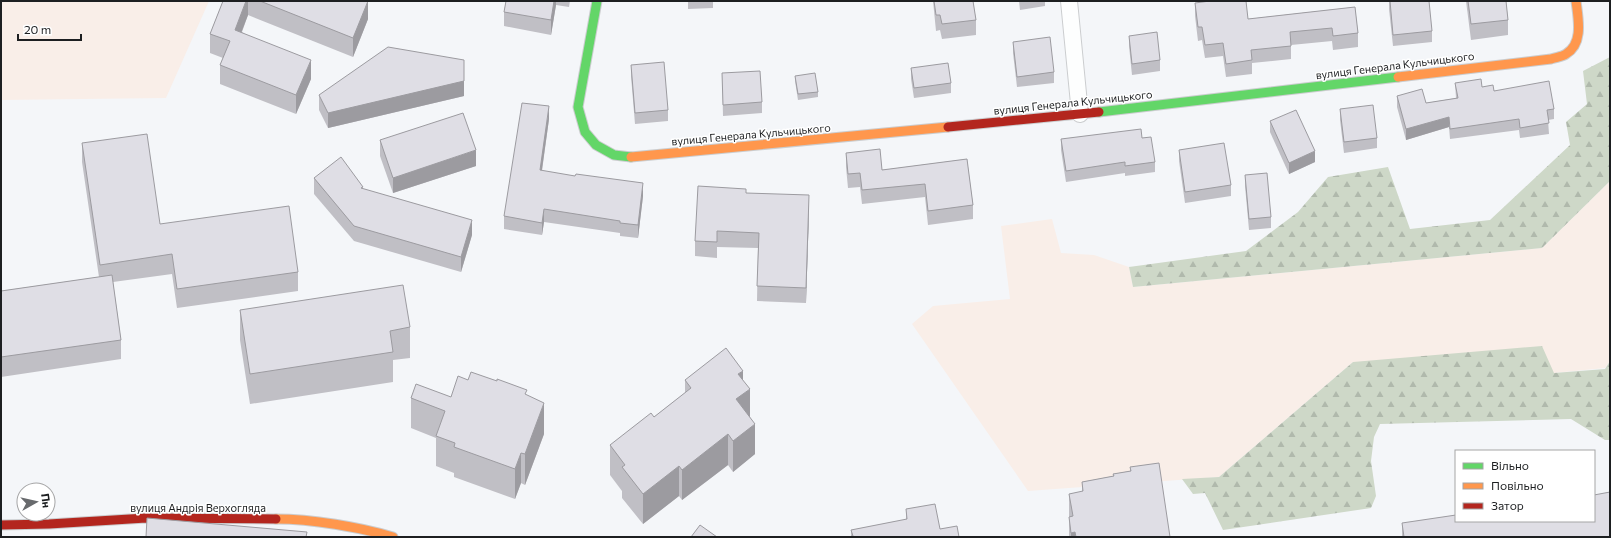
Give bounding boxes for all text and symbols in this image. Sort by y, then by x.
scale bar [18,16,81,42]
text: 20 m [24,22,51,36]
street label: вулиця Генерала Кульчицького [1315,49,1475,81]
street label: вулиця Генерала Кульчицького [993,87,1154,117]
street label: вулиця Генерала Кульчицького [671,121,832,147]
legend [1455,450,1595,522]
text: Вільно [1491,458,1529,472]
text: Повільно [1491,478,1544,492]
north arrow [16,482,56,522]
text: Пн [39,492,54,509]
text: Затор [1491,498,1524,512]
street label: вулиця Андрія Верхогляда [130,501,266,514]

